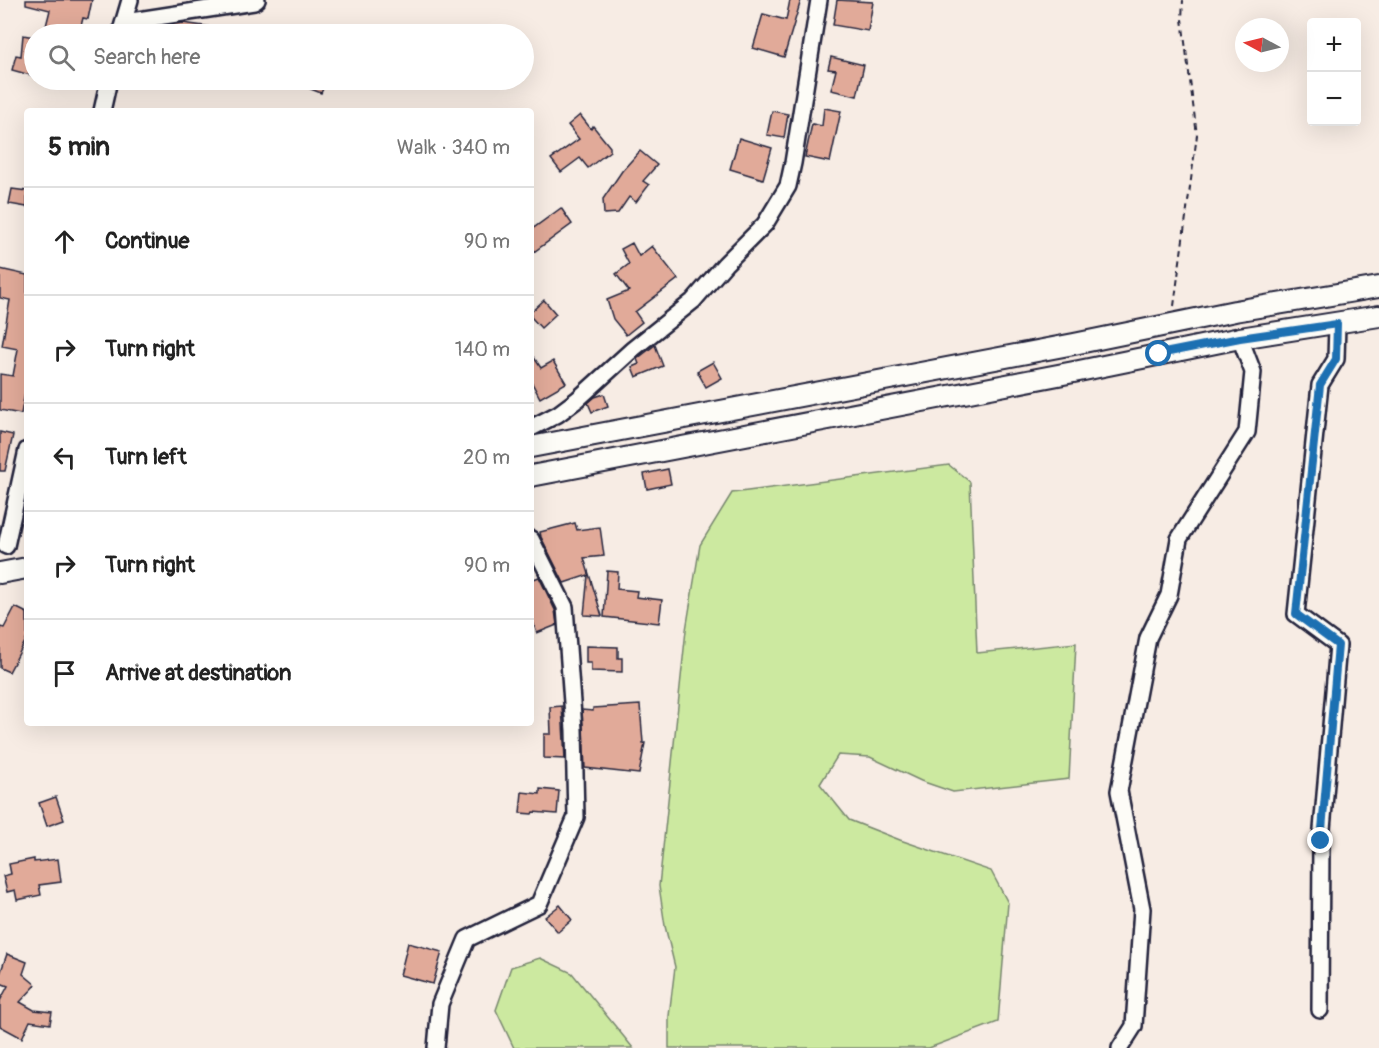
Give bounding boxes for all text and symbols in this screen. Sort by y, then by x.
north arrow [1235,18,1289,72]
map controls [1307,18,1361,126]
button: + [1307,18,1361,72]
search box [24,24,534,90]
icon: search [45,41,78,74]
text: Search here [93,43,200,71]
button: − [1307,72,1361,126]
text: 5 min [48,131,110,163]
text: Walk · 340 m [397,135,510,160]
icon: ahead [48,225,81,258]
text: Continue [105,227,189,255]
text: 90 m [464,229,510,254]
icon: right [48,333,81,366]
text: Turn right [105,335,195,363]
text: 140 m [455,337,510,362]
route start [1145,340,1171,366]
icon: left [48,441,81,474]
text: Turn left [105,443,187,471]
text: 20 m [463,445,510,470]
icon: right [48,549,81,582]
text: Turn right [105,551,195,579]
text: 90 m [464,553,510,578]
icon: arrive [48,657,81,690]
text: Arrive at destination [105,659,291,687]
route end [1307,827,1333,853]

